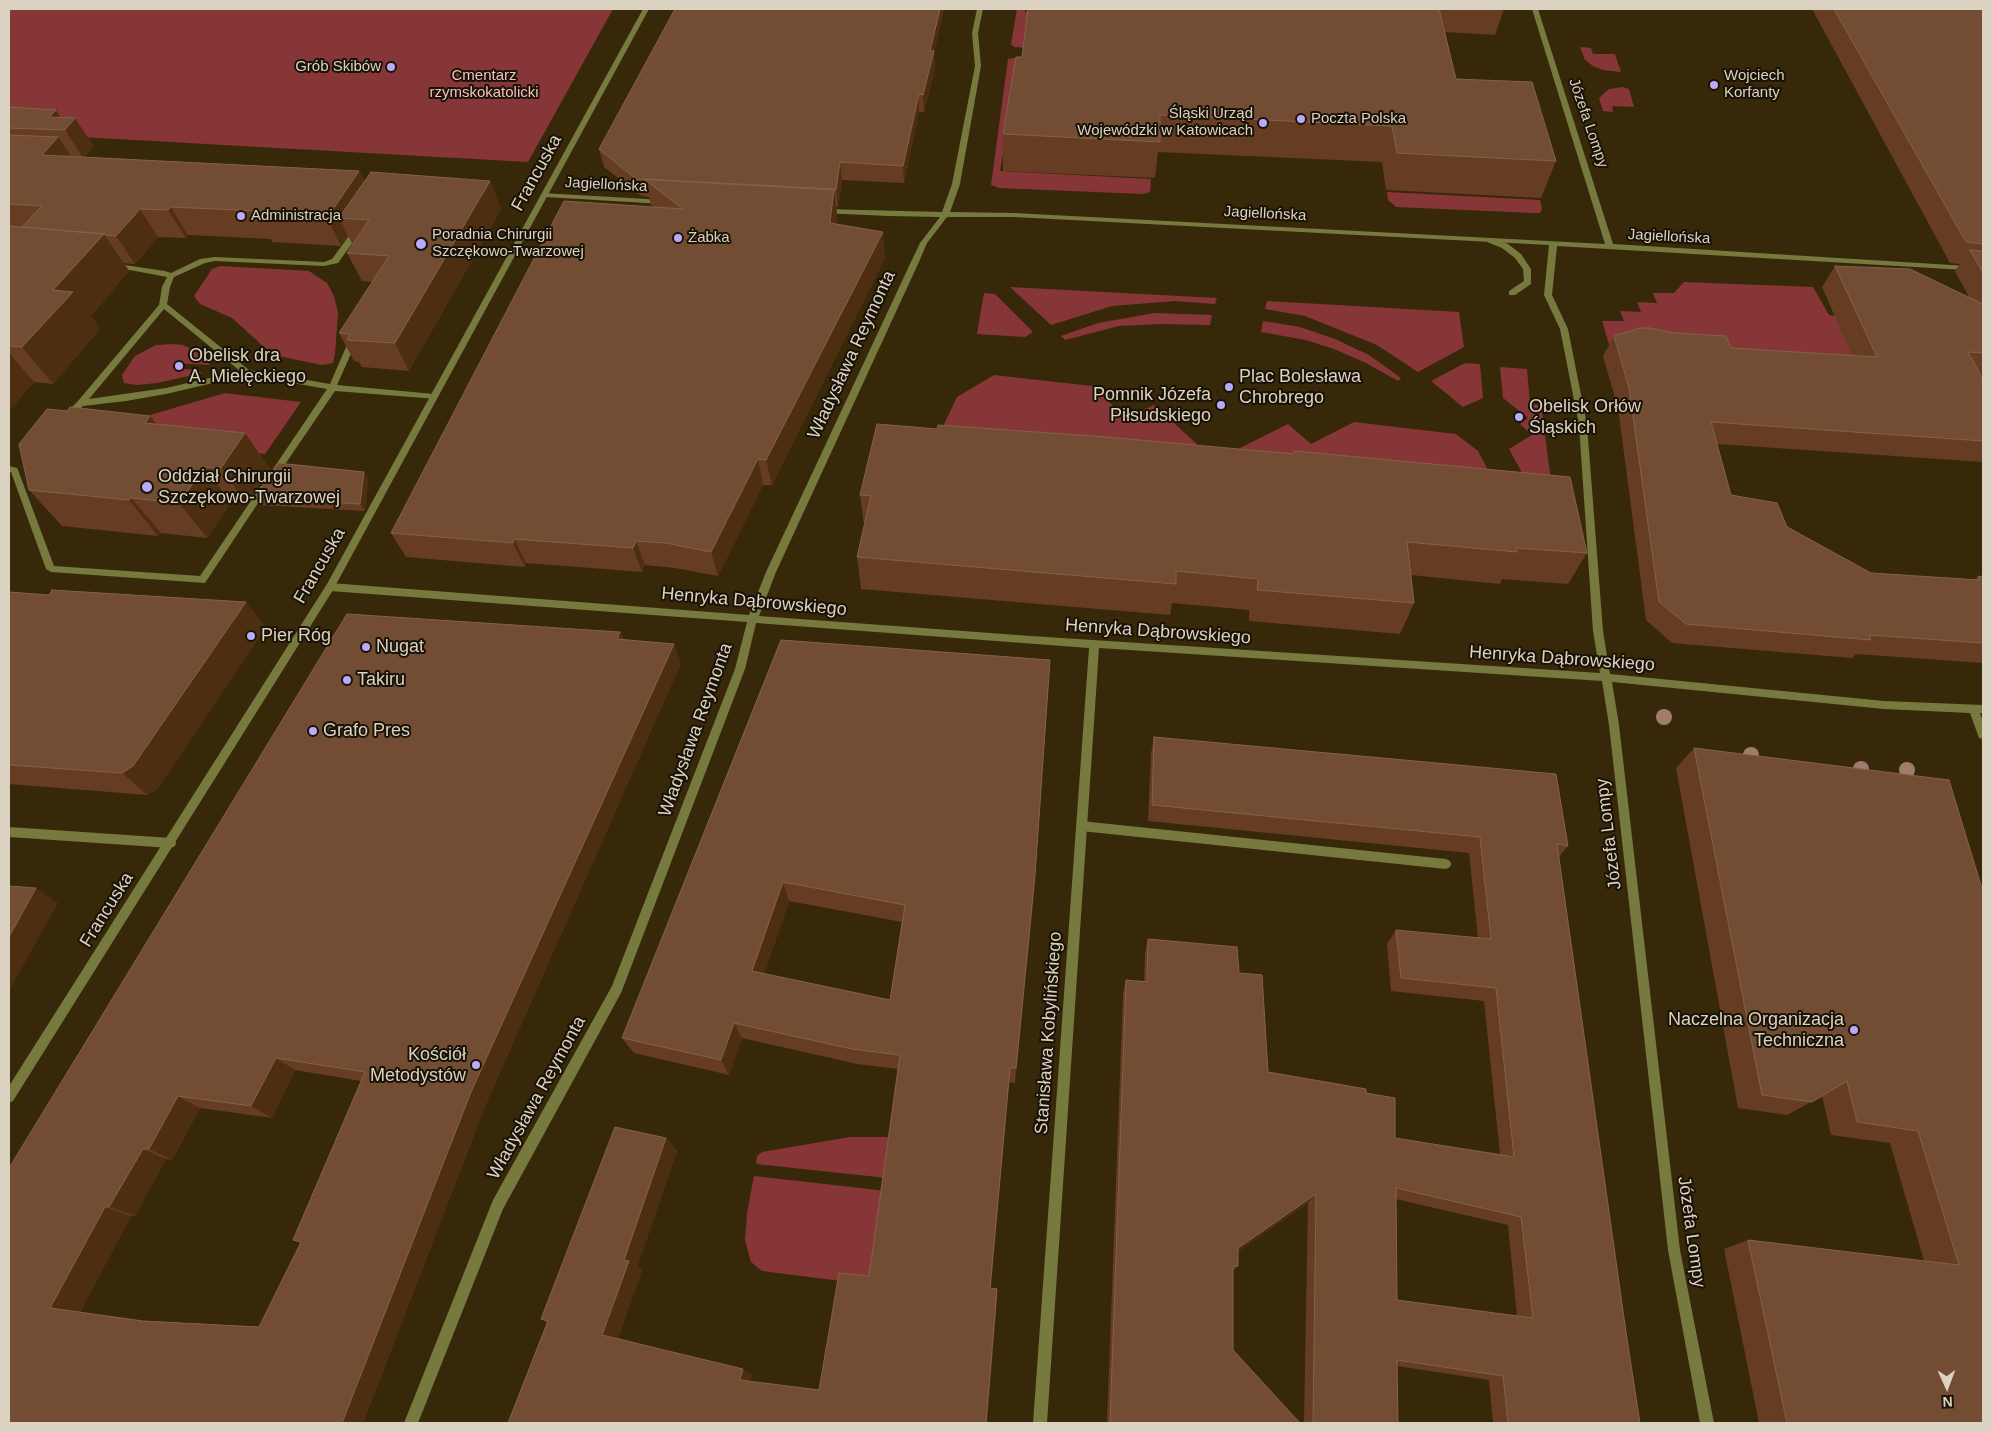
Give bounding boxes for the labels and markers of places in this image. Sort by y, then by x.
place label: Grób Skibów [295,58,381,76]
marker: Grób Skibów [385,61,397,73]
place label: Wojciech Korfanty [1724,67,1785,102]
marker: Wojciech Korfanty [1708,79,1720,91]
place label: Śląski Urząd Wojewódzki w Katowicach [1077,105,1253,140]
place label: Poczta Polska [1311,110,1406,128]
marker: Poczta Polska [1295,113,1307,125]
marker: Śląski Urząd Wojewódzki w Katowicach [1257,117,1269,129]
place label: Administracja [251,207,341,225]
marker: Administracja [235,210,247,222]
place label: Poradnia Chirurgii Szczękowo-Twarzowej [432,226,584,261]
place label: Żabka [688,229,730,247]
marker: Żabka [672,232,684,244]
marker: Poradnia Chirurgii Szczękowo-Twarzowej [414,237,428,251]
place label: Obelisk dra A. Mielęckiego [189,345,306,388]
marker: Obelisk dra A. Mielęckiego [173,360,185,372]
place label: Plac Bolesława Chrobrego [1239,366,1361,408]
marker: Plac Bolesława Chrobrego [1223,381,1235,393]
place label: Pomnik Józefa Piłsudskiego [1093,384,1211,426]
place label: Obelisk Orłów Śląskich [1529,396,1641,438]
marker: Pomnik Józefa Piłsudskiego [1215,399,1227,411]
marker: Obelisk Orłów Śląskich [1513,411,1525,423]
place label: Oddział Chirurgii Szczękowo-Twarzowej [158,466,340,508]
marker: Oddział Chirurgii Szczękowo-Twarzowej [140,480,154,494]
place label: Pier Róg [261,625,331,647]
marker: Pier Róg [245,630,257,642]
place label: Nugat [376,636,424,658]
marker: Nugat [360,641,372,653]
place label: Takiru [357,669,405,691]
marker: Takiru [341,674,353,686]
place label: Grafo Pres [323,720,410,742]
marker: Grafo Pres [307,725,319,737]
place label: Naczelna Organizacja Techniczna [1668,1009,1844,1052]
marker: Naczelna Organizacja Techniczna [1848,1024,1860,1036]
place label: Kościół Metodystów [370,1044,466,1086]
marker: Kościół Metodystów [470,1059,482,1071]

